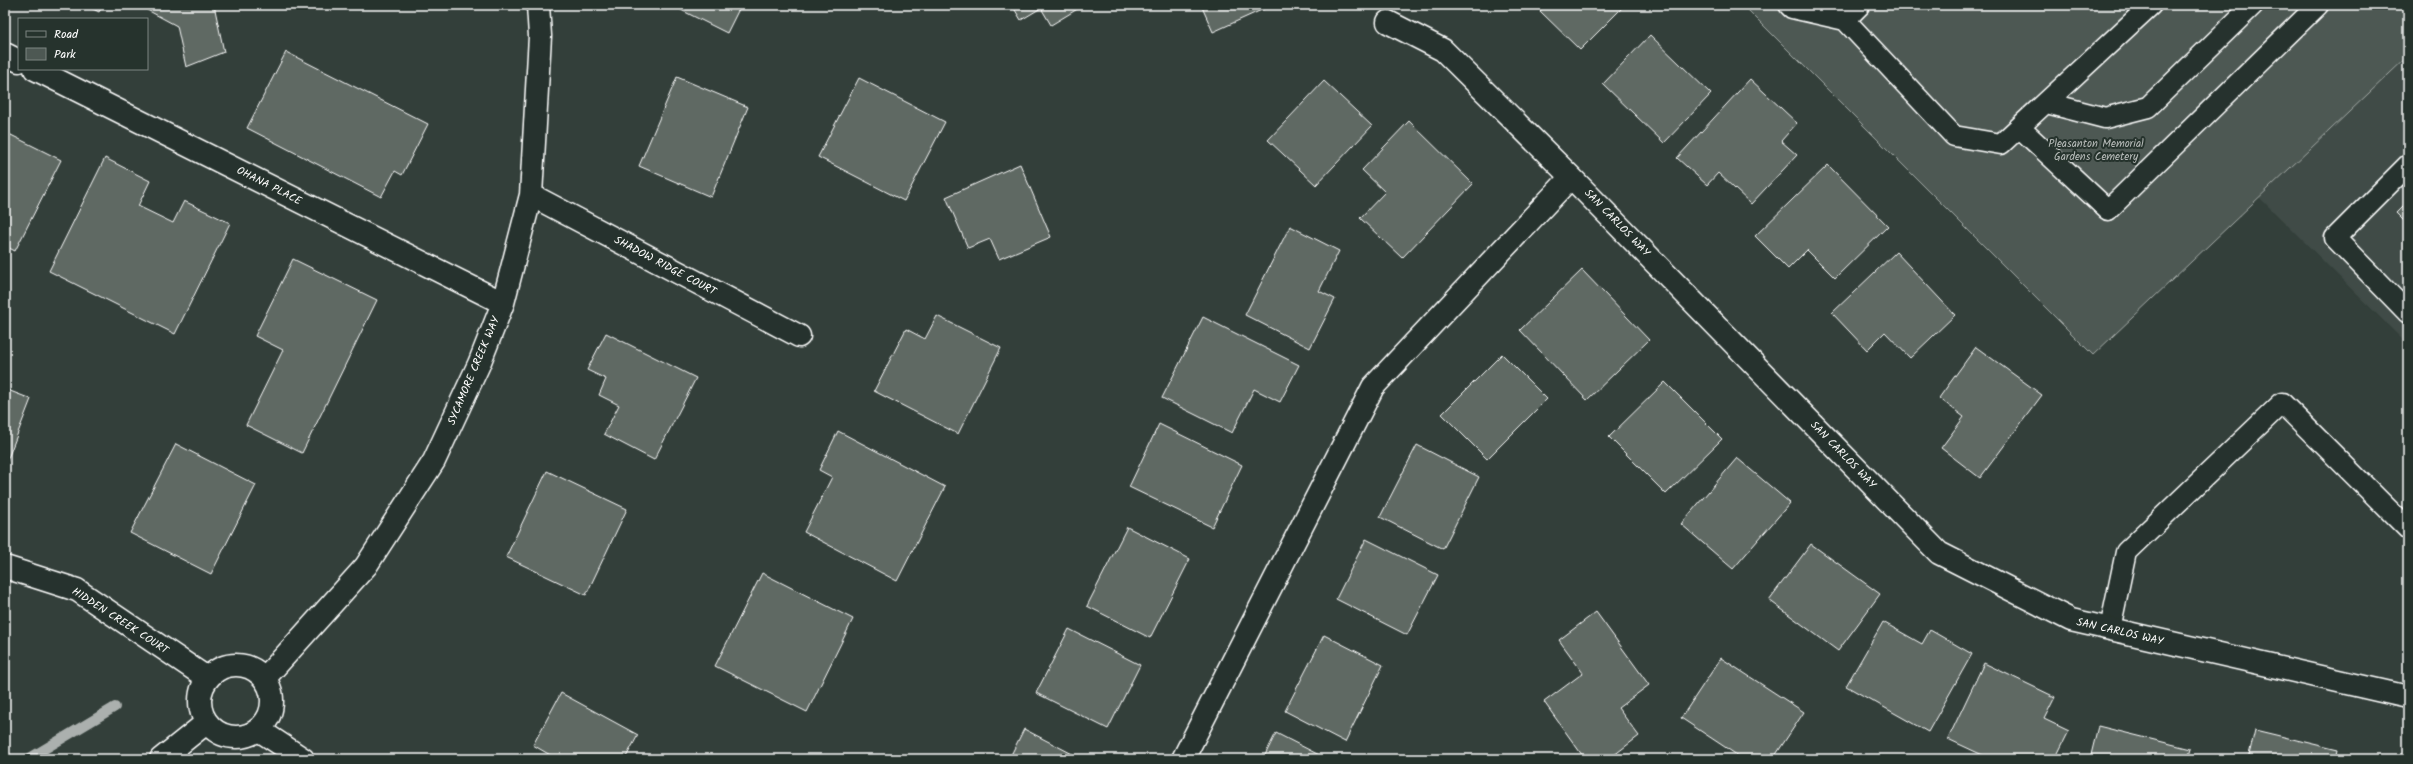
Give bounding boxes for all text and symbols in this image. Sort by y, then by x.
legend [18,18,148,70]
text: Road [54,25,79,44]
text: Park [54,45,76,64]
park label: Pleasanton Memorial Gardens Cemetery [2048,135,2144,166]
street label: OHANA PLACE [233,162,305,210]
street label: SAN CARLOS WAY [1580,185,1655,262]
street label: SHADOW RIDGE COURT [611,231,720,301]
street label: SYCAMORE CREEK WAY [443,313,505,428]
street label: SAN CARLOS WAY [1806,417,1881,494]
street label: HIDDEN CREEK COURT [68,583,173,660]
street label: SAN CARLOS WAY [2075,613,2166,651]

